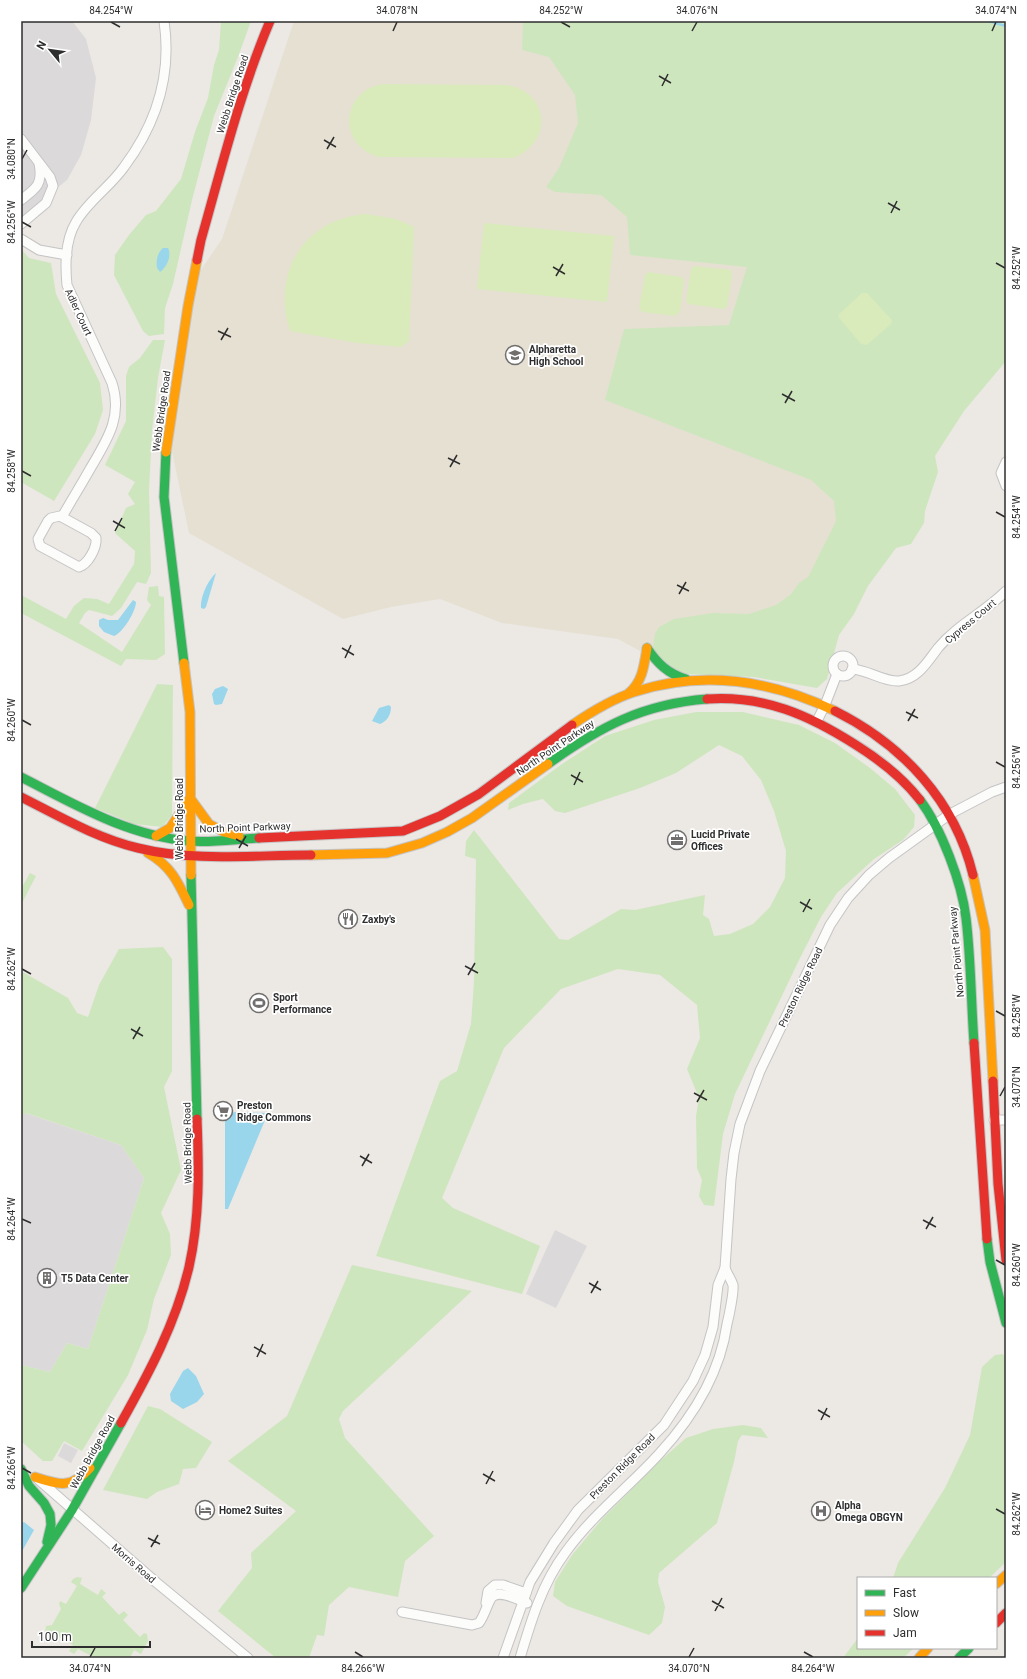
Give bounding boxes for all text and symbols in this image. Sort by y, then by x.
text: 84.254°W [89,5,133,16]
text: 34.078°N [376,5,418,16]
text: 84.252°W [539,5,583,16]
text: 34.076°N [676,5,718,16]
text: 34.074°N [975,5,1017,16]
north arrow [30,30,70,70]
text: N [34,39,49,52]
street label: Webb Bridge Road [215,54,250,135]
text: 34.080°N [6,138,17,180]
text: 84.256°W [6,200,17,244]
text: 84.252°W [1011,246,1022,290]
street label: Adler Court [63,287,94,337]
school or university icon: Alpharetta High School [504,344,526,366]
place label: Alpharetta High School [529,344,584,367]
street label: Webb Bridge Road [150,370,173,452]
text: 84.258°W [6,449,17,493]
text: 84.254°W [1011,495,1022,539]
street label: Cypress Court [943,597,998,646]
text: 84.260°W [6,698,17,742]
street label: North Point Parkway [514,717,596,777]
text: 84.256°W [1011,745,1022,789]
street label: Webb Bridge Road [174,778,185,860]
street label: North Point Parkway [199,820,291,835]
office icon: Lucid Private Offices [666,829,688,851]
place label: Lucid Private Offices [691,829,750,852]
street label: North Point Parkway [947,906,966,998]
restaurant icon: Zaxby's [337,908,359,930]
place label: Zaxby's [362,914,396,925]
street label: Preston Ridge Road [776,945,825,1029]
text: 84.262°W [6,947,17,991]
sports icon: Sport Performance [248,992,270,1014]
place label: Sport Performance [273,992,332,1015]
text: 84.258°W [1011,994,1022,1038]
text: 34.070°N [1011,1066,1022,1108]
supermarket icon: Preston Ridge Commons [212,1100,234,1122]
place label: Preston Ridge Commons [237,1100,311,1123]
street label: Webb Bridge Road [181,1102,194,1184]
text: 84.264°W [6,1197,17,1241]
text: 84.260°W [1011,1243,1022,1287]
building icon: T5 Data Center [36,1267,58,1289]
place label: T5 Data Center [61,1273,129,1284]
street label: Webb Bridge Road [68,1414,117,1491]
street label: Preston Ridge Road [588,1432,657,1501]
text: 84.266°W [6,1446,17,1490]
text: 84.262°W [1011,1492,1022,1536]
hotel icon: Home2 Suites [194,1499,216,1521]
hospital icon: Alpha Omega OBGYN [810,1500,832,1522]
place label: Alpha Omega OBGYN [835,1500,903,1523]
place label: Home2 Suites [219,1505,282,1516]
street label: Morris Road [110,1541,158,1585]
legend [857,1577,997,1649]
text: Fast [893,1586,916,1600]
text: Slow [893,1606,919,1620]
scale bar [32,1623,150,1649]
text: Jam [893,1626,917,1640]
text: 100 m [38,1630,72,1644]
text: 34.074°N [69,1663,111,1674]
text: 84.266°W [341,1663,385,1674]
text: 34.070°N [668,1663,710,1674]
text: 84.264°W [791,1663,835,1674]

